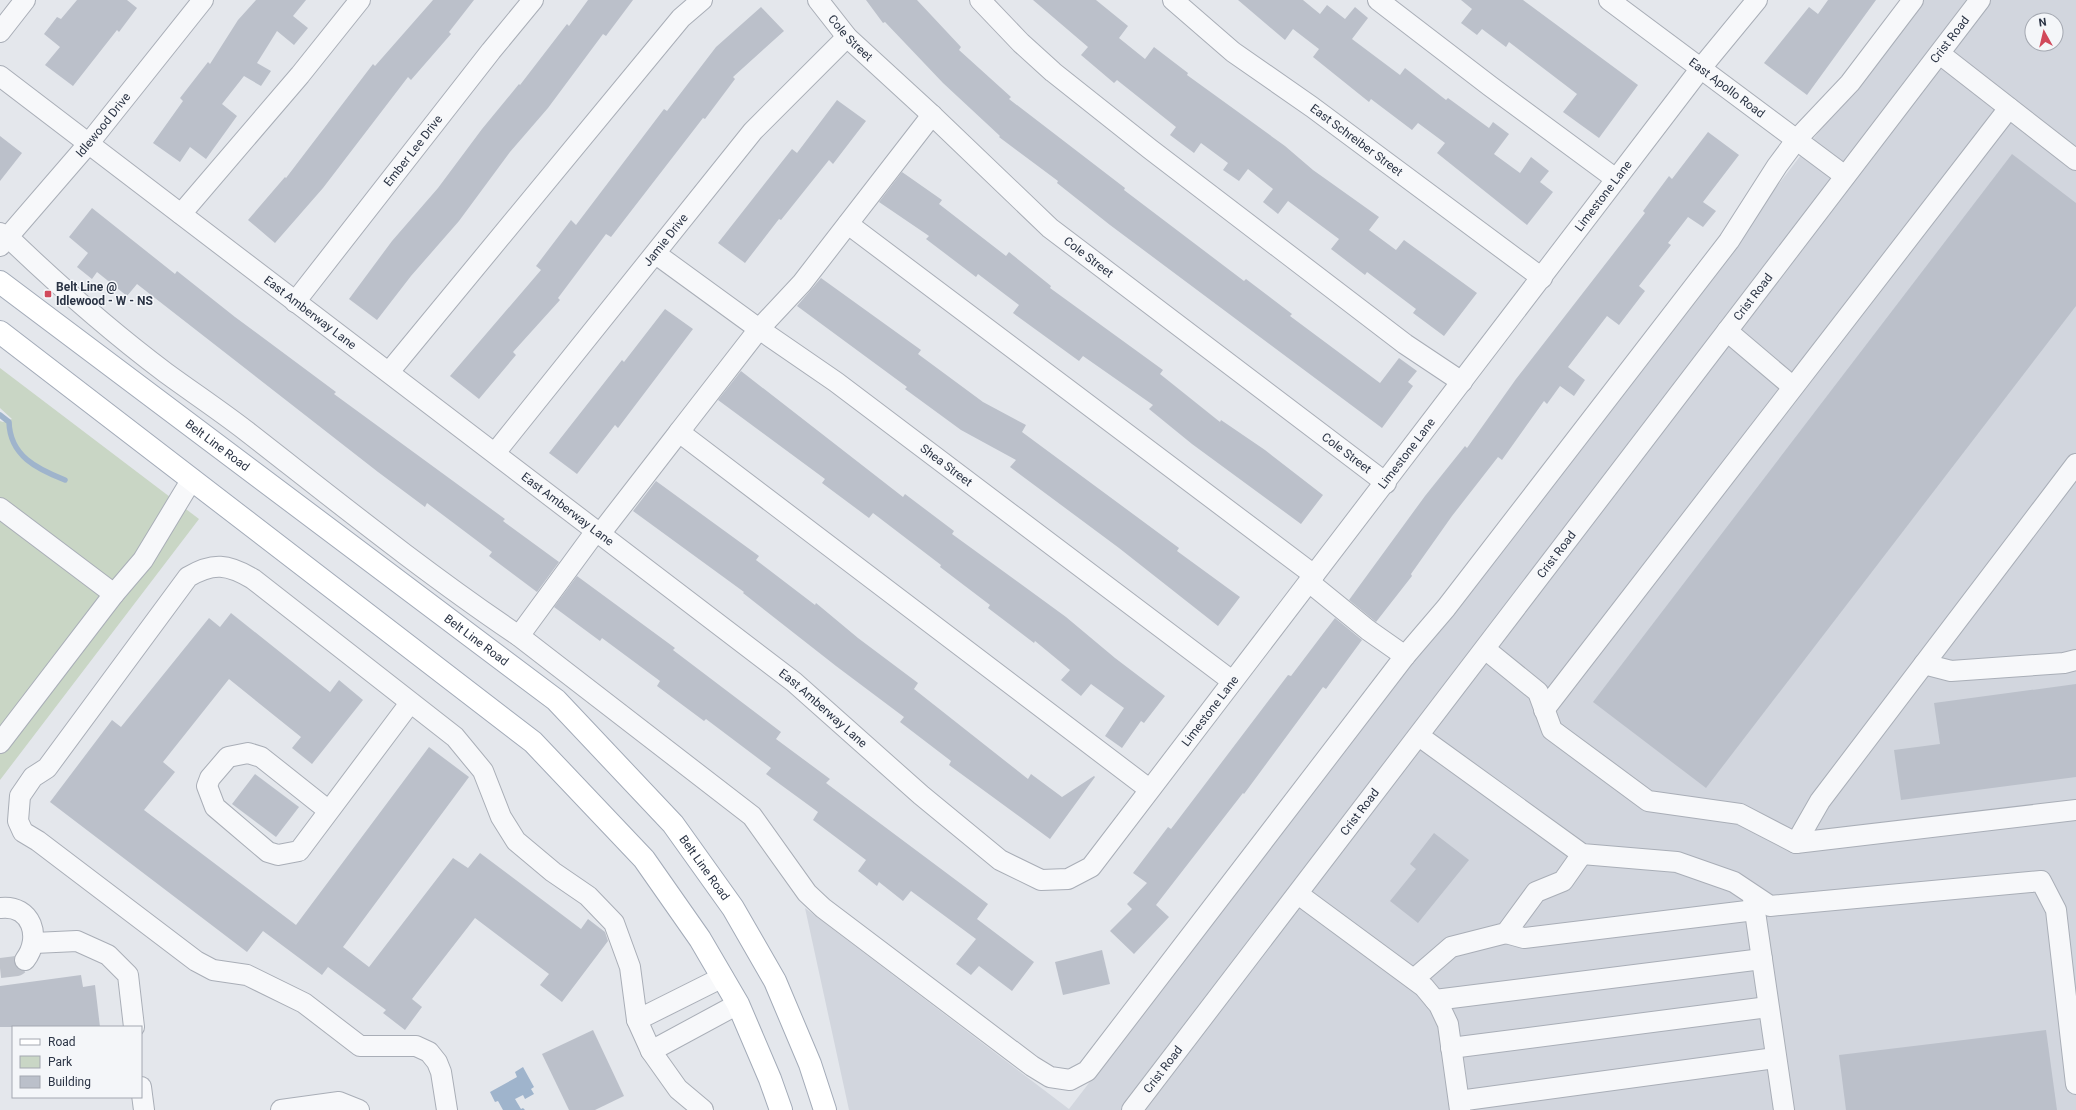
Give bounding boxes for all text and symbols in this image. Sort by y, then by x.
street label: Cole Street [825,12,876,64]
north arrow [2024,12,2064,52]
street label: Crist Road [1927,13,1972,66]
text: N [2038,16,2048,30]
street label: East Apollo Road [1686,55,1768,121]
street label: Idlewood Drive [73,90,133,160]
street label: East Schreiber Street [1307,101,1405,179]
street label: Ember Lee Drive [381,112,445,189]
street label: Limestone Lane [1572,158,1635,234]
street label: Jamie Drive [641,211,691,269]
street label: Cole Street [1061,234,1116,281]
street label: Crist Road [1731,271,1775,323]
street label: East Amberway Lane [261,273,359,352]
place label: Belt Line @ Idlewood - W - NS [56,280,153,308]
marker: Belt Line @ Idlewood - W - NS [43,289,53,299]
street label: Limestone Lane [1375,415,1438,492]
street label: Belt Line Road [183,417,252,474]
street label: Cole Street [1319,430,1374,476]
street label: Shea Street [918,441,975,489]
street label: East Amberway Lane [519,470,616,549]
street label: Crist Road [1534,528,1579,581]
street label: Belt Line Road [442,612,511,669]
street label: East Amberway Lane [776,666,870,751]
street label: Limestone Lane [1179,673,1242,749]
street label: Crist Road [1337,786,1382,838]
street label: Belt Line Road [676,833,732,903]
legend [12,1026,142,1098]
text: Road [48,1035,76,1049]
street label: Crist Road [1141,1043,1185,1096]
text: Park [48,1055,73,1069]
text: Building [48,1075,91,1089]

